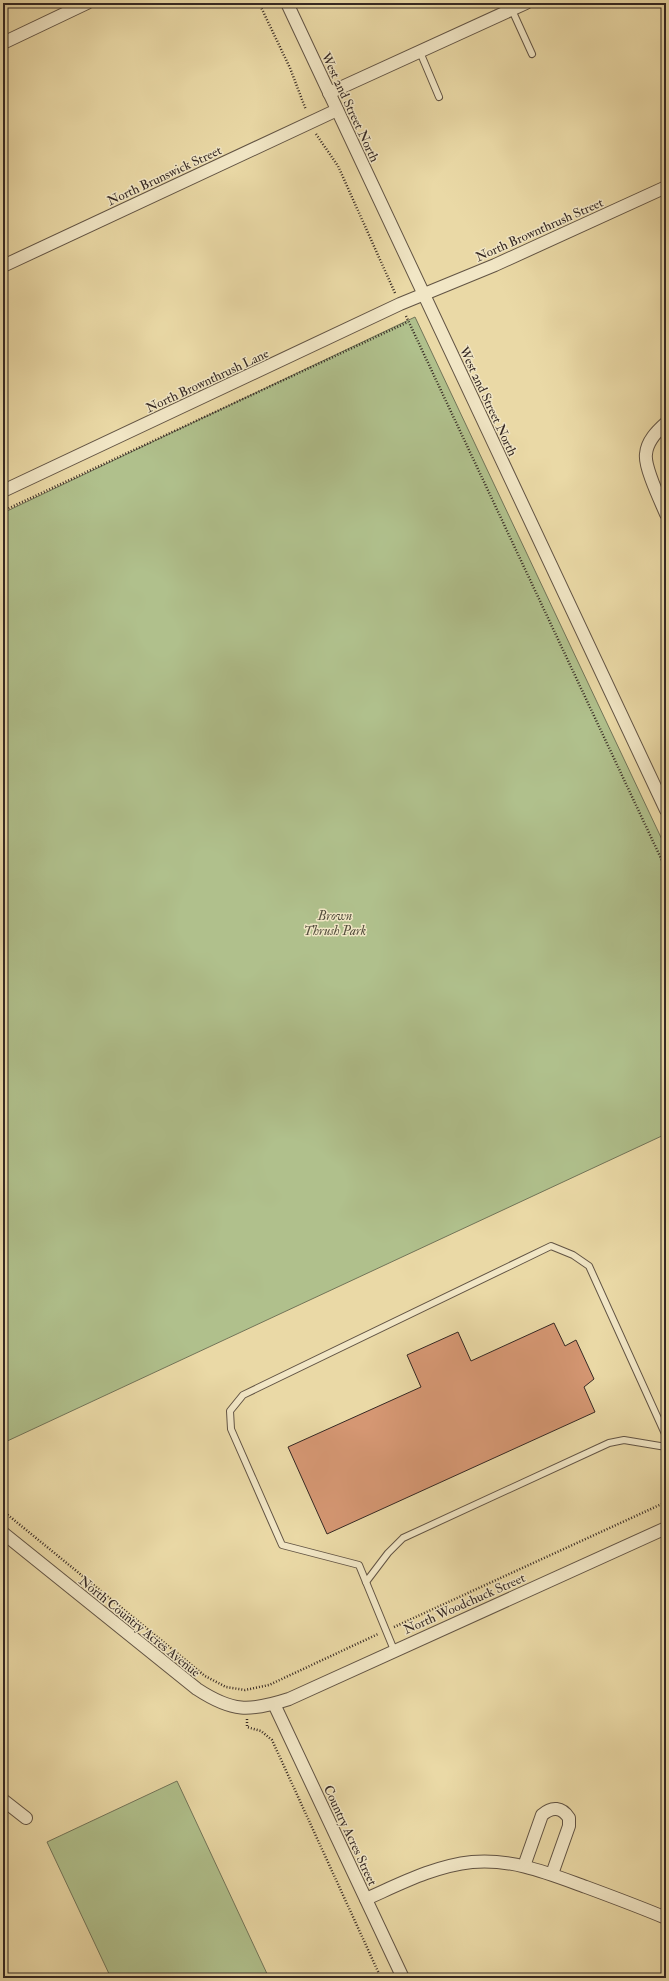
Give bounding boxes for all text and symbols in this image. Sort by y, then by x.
street label: West 2nd Street North [317,49,383,165]
street label: North Brunswick Street [105,142,224,209]
street label: North Brownthrush Street [473,194,606,265]
street label: West 2nd Street North [455,343,521,459]
street label: North Brownthrush Lane [143,345,272,416]
park label: Brown Thrush Park [304,908,366,939]
street label: North Woodchuck Street [401,1570,528,1638]
street label: North Country Acres Avenue [75,1573,204,1682]
street label: Country Acres Street [319,1783,380,1889]

